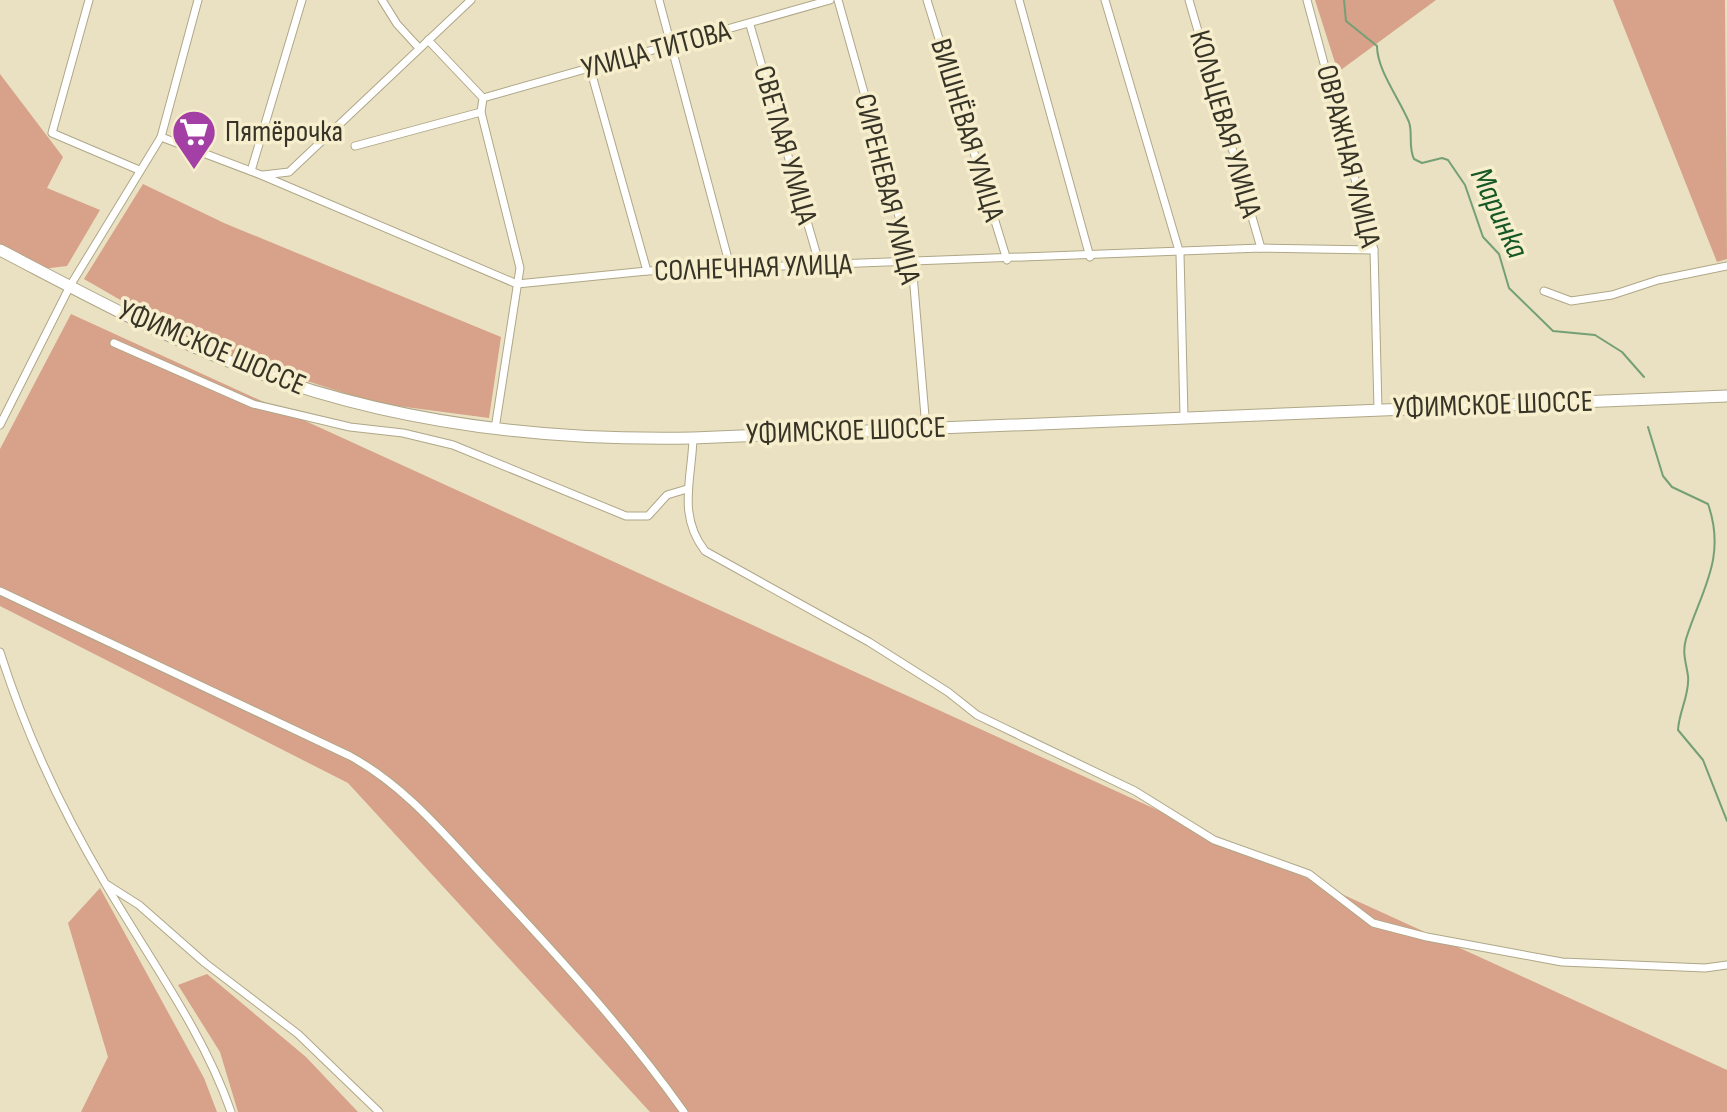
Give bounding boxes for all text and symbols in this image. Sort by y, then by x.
street label: УЛИЦА ТИТОВА [578,13,734,87]
street label: КОЛЬЦЕВАЯ УЛИЦА [1181,26,1269,222]
street label: ВИШНЁВАЯ УЛИЦА [922,34,1012,226]
street label: ОВРАЖНАЯ УЛИЦА [1308,61,1388,251]
street label: СВЕТЛАЯ УЛИЦА [745,62,825,229]
street label: СИРЕНЕВАЯ УЛИЦА [846,90,928,288]
supermarket icon: Пятёрочка [170,108,218,171]
place label: Пятёрочка [225,114,343,150]
water label: Маринка [1461,162,1537,264]
street label: СОЛНЕЧНАЯ УЛИЦА [654,247,853,289]
street label: УФИМСКОЕ ШОССЕ [113,292,311,404]
street label: УФИМСКОЕ ШОССЕ [1392,384,1594,426]
street label: УФИМСКОЕ ШОССЕ [745,410,947,452]

